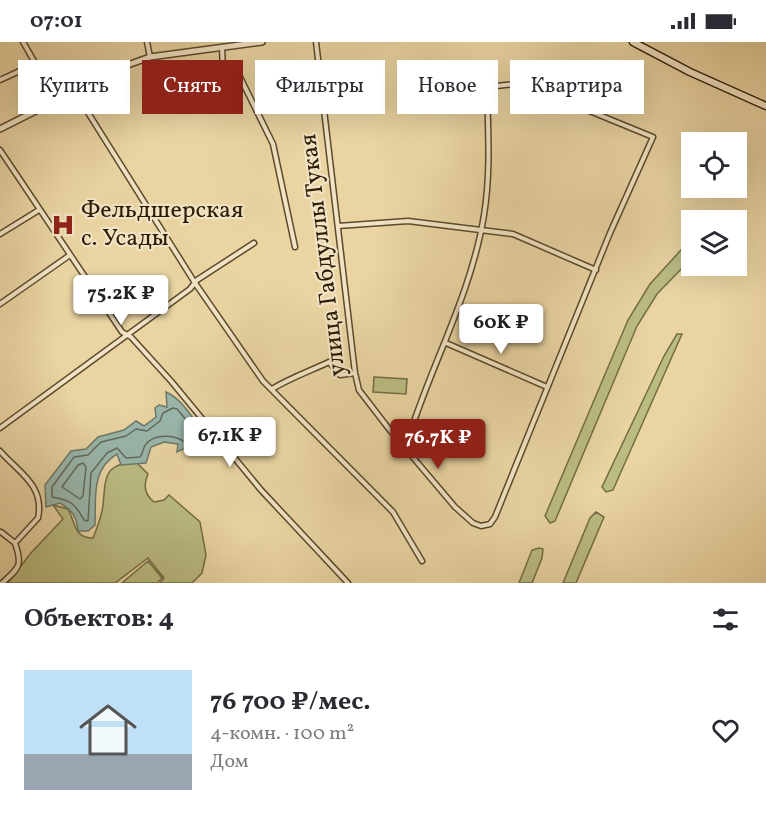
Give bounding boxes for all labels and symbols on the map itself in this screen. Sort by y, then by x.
street label: улица Габдуллы Тукая [292,132,356,378]
place label: Фельдшерская с. Усады [81,194,244,256]
hospital icon: Фельдшерская с. Усады [50,212,76,238]
pin: 75.2K ₽ [66,275,176,326]
pin: 60K ₽ [459,304,543,355]
pin: 67.1K ₽ [175,417,285,468]
pin: 76.7K ₽ [383,419,493,470]

